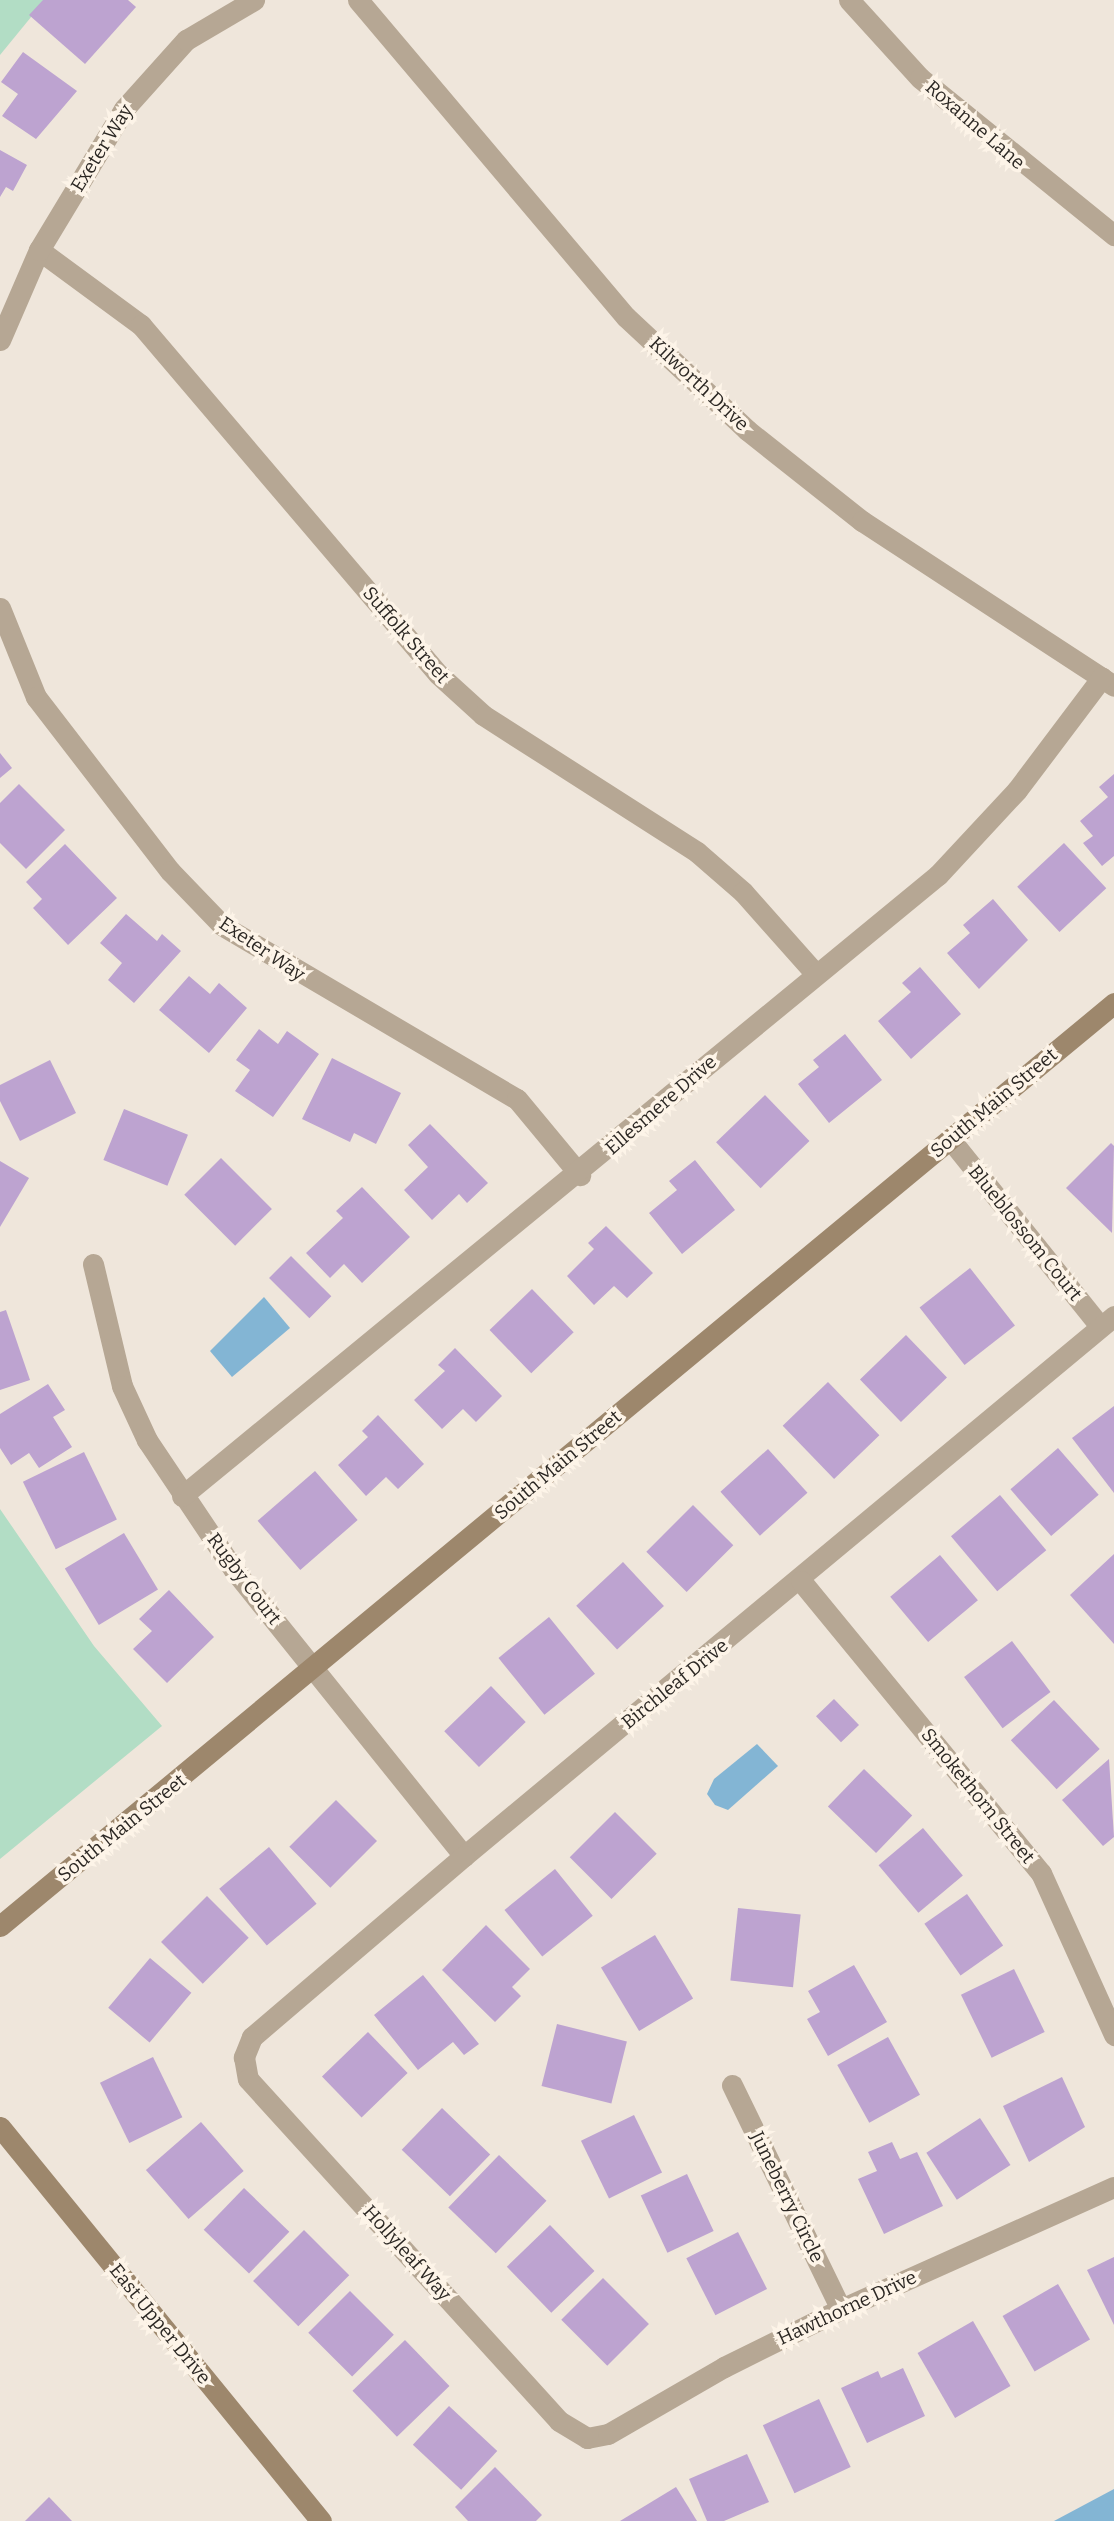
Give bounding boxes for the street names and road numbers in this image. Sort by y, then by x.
street label: Roxanne Lane [921,76,1029,174]
street label: Exeter Way [66,100,138,196]
street label: Kilworth Drive [645,332,753,436]
street label: Suffolk Street [358,582,454,688]
street label: Exeter Way [215,912,309,986]
street label: South Main Street [926,1043,1062,1163]
street label: Ellesmere Drive [601,1051,721,1159]
street label: Blueblossom Court [963,1161,1087,1305]
street label: South Main Street [490,1405,626,1525]
street label: Rugby Court [202,1529,286,1629]
street label: Birchleaf Drive [617,1634,733,1734]
street label: Smokethorn Street [916,1724,1040,1868]
street label: South Main Street [53,1769,191,1887]
street label: Juneberry Circle [745,2128,829,2266]
street label: Hollyleaf Way [358,2201,456,2305]
street label: East Upper Drive [105,2259,215,2389]
street label: Hawthorne Drive [774,2266,920,2350]

